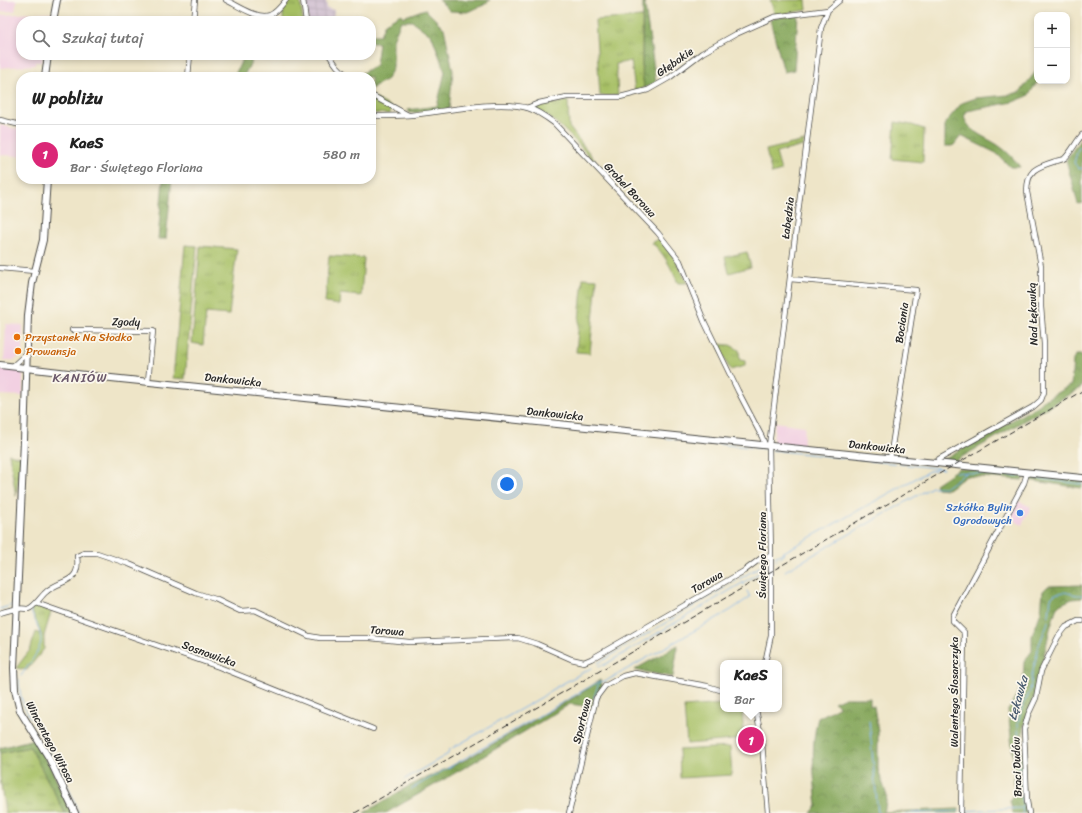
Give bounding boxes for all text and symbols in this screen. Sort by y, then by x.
map controls [1034,12,1070,84]
button: + [1034,12,1070,48]
search box [16,16,376,60]
text: Szukaj tutaj [62,25,143,51]
icon: search [30,27,52,49]
street label: Głębokie [652,42,698,82]
button: − [1034,48,1070,84]
text: W pobliżu [32,83,103,113]
text: KaeS [70,130,104,156]
text: 1 [42,143,48,166]
text: 580 m [323,143,360,166]
text: Bar · Świętego Floriana [70,156,203,179]
street label: Grobel Borowa [599,158,661,222]
street label: Łabędzia [776,196,800,240]
street label: Nad Łękawką [1022,282,1044,346]
street label: Bociania [890,301,914,345]
street label: Zgody [112,312,141,332]
place label: Przystanek Na Słodko [25,328,132,347]
marker: Przystanek Na Słodko [12,332,22,342]
place label: Prowansja [26,342,77,361]
marker: Prowansja [13,346,23,356]
district label: KANIÓW [52,366,108,389]
street label: Dankowicka [204,368,263,392]
street label: Dankowicka [526,402,585,426]
street label: Dankowicka [848,435,907,459]
your location [497,474,517,494]
place label: Szkółka Bylin Ogrodowych [946,498,1012,530]
marker: Szkółka Bylin Ogrodowych [1015,508,1025,518]
street label: Świętego Floriana [753,511,772,598]
street label: Torowa [688,565,727,599]
street label: Torowa [369,620,405,642]
street label: Sosnowicka [179,635,239,673]
street label: Walentego Ślosarczyka [945,636,964,747]
popup [720,660,782,712]
text: KaeS [734,662,768,688]
water label: Łękawka [1001,672,1035,723]
text: Bar [734,688,754,711]
street label: Sportowa [567,696,597,746]
street label: Wincentego Witosa [20,698,80,787]
pin: 1 [738,725,764,755]
street label: Braci Dudów [1006,736,1028,797]

